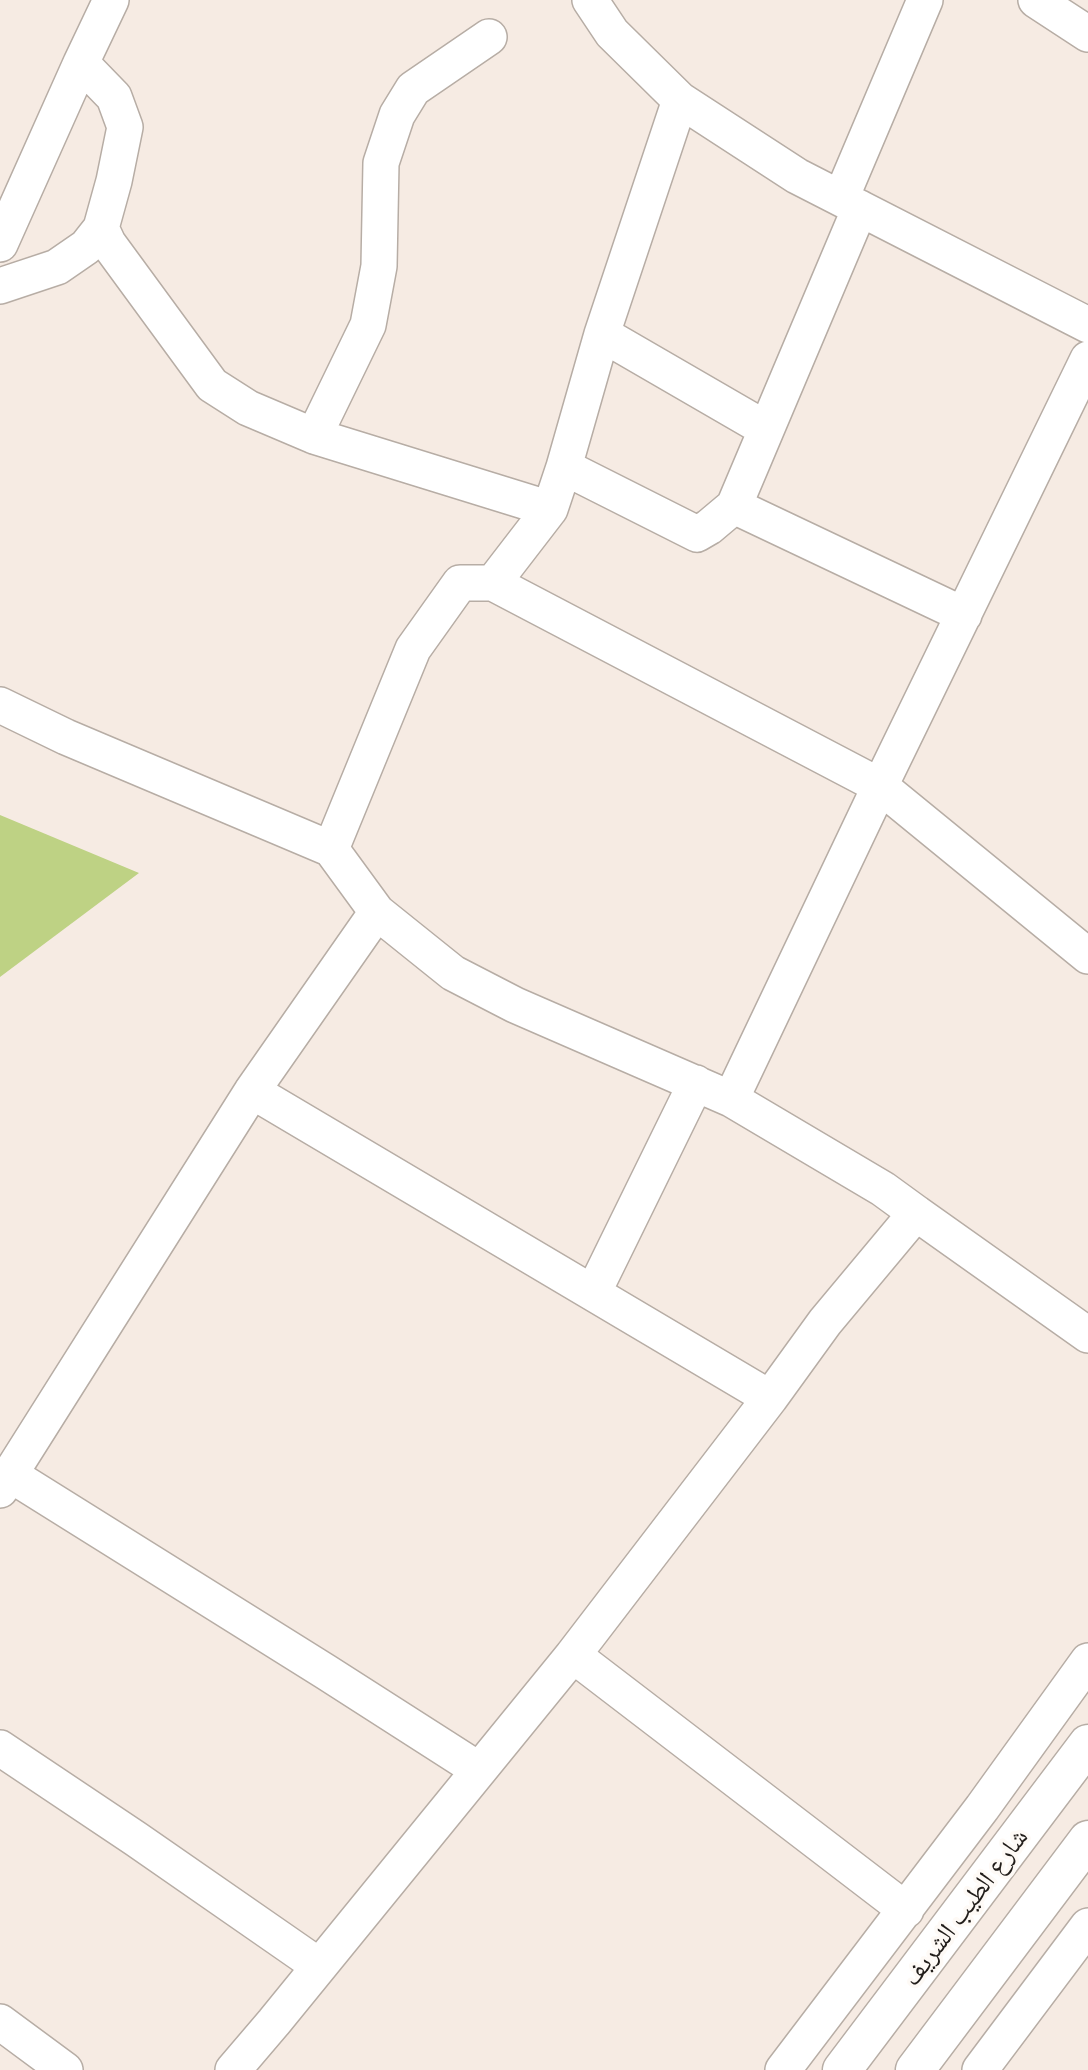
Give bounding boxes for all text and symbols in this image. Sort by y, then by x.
street label: شارع الطيب الشريف [896,1822,1034,1992]

